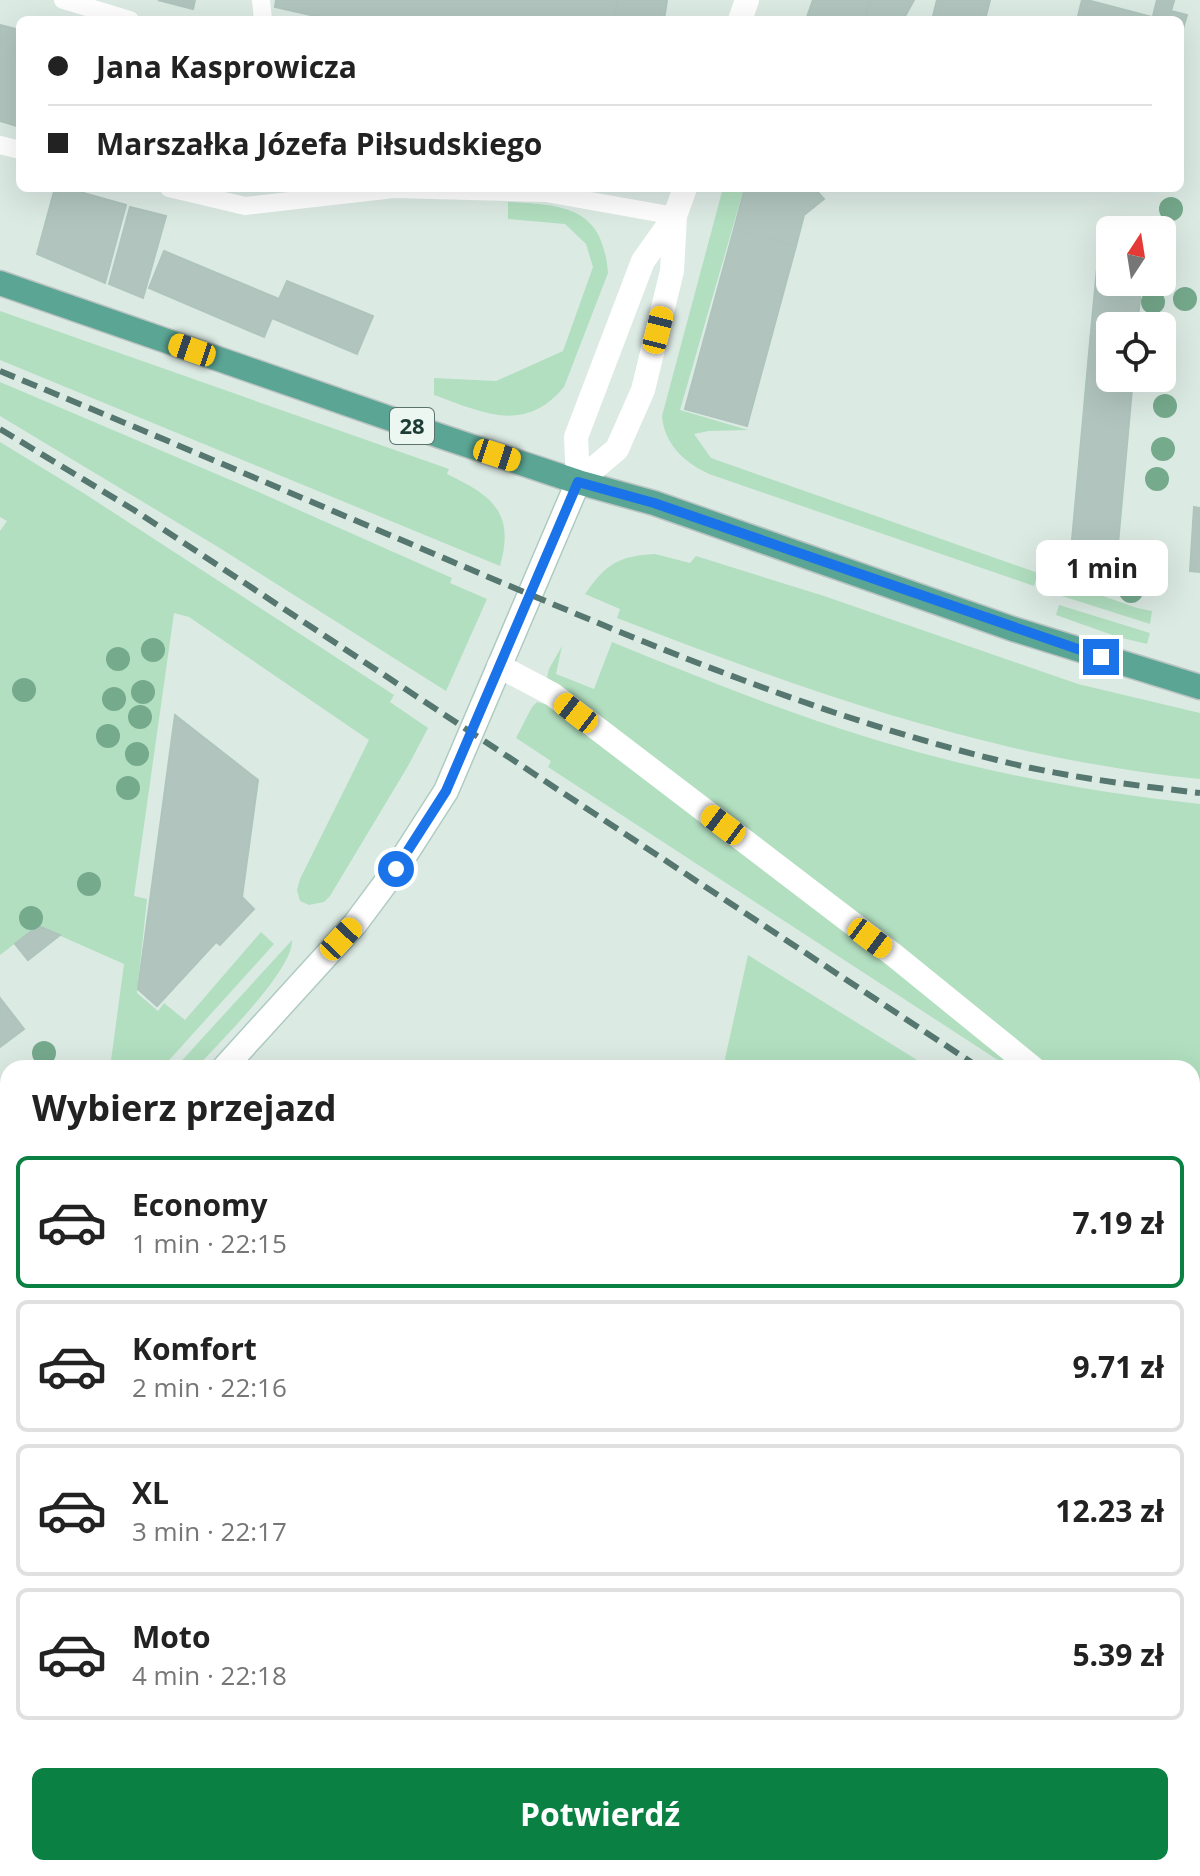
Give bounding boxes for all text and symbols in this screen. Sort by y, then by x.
text: Jana Kasprowicza [96,46,357,87]
text: Marszałka Józefa Piłsudskiego [96,123,542,164]
north arrow [1096,216,1176,296]
map controls [1096,216,1176,392]
car [641,304,675,356]
button: locate [1096,312,1176,392]
car [165,331,219,369]
road number: 28 [390,408,434,444]
car [470,436,524,474]
callout: 1 min [1035,541,1167,597]
text: 1 min [1066,550,1138,586]
route end [1083,639,1119,675]
car [550,689,602,737]
car [697,801,749,849]
route start [378,851,414,887]
car [316,913,366,965]
car [844,914,896,962]
text: Wybierz przejazd [32,1083,337,1132]
text: Economy [132,1184,268,1225]
icon: car [36,1186,108,1258]
text: 7.19 zł [1072,1202,1164,1243]
text: 1 min · 22:15 [132,1225,287,1261]
text: Komfort [132,1328,257,1369]
icon: car [36,1330,108,1402]
text: 9.71 zł [1072,1346,1164,1387]
text: 2 min · 22:16 [132,1369,287,1405]
text: XL [132,1472,169,1513]
icon: car [36,1474,108,1546]
text: 12.23 zł [1055,1490,1164,1531]
text: 3 min · 22:17 [132,1513,287,1549]
text: Moto [132,1616,210,1657]
icon: car [36,1618,108,1690]
text: 5.39 zł [1072,1634,1164,1675]
text: 4 min · 22:18 [132,1657,287,1693]
button: Potwierdź [32,1768,1168,1860]

